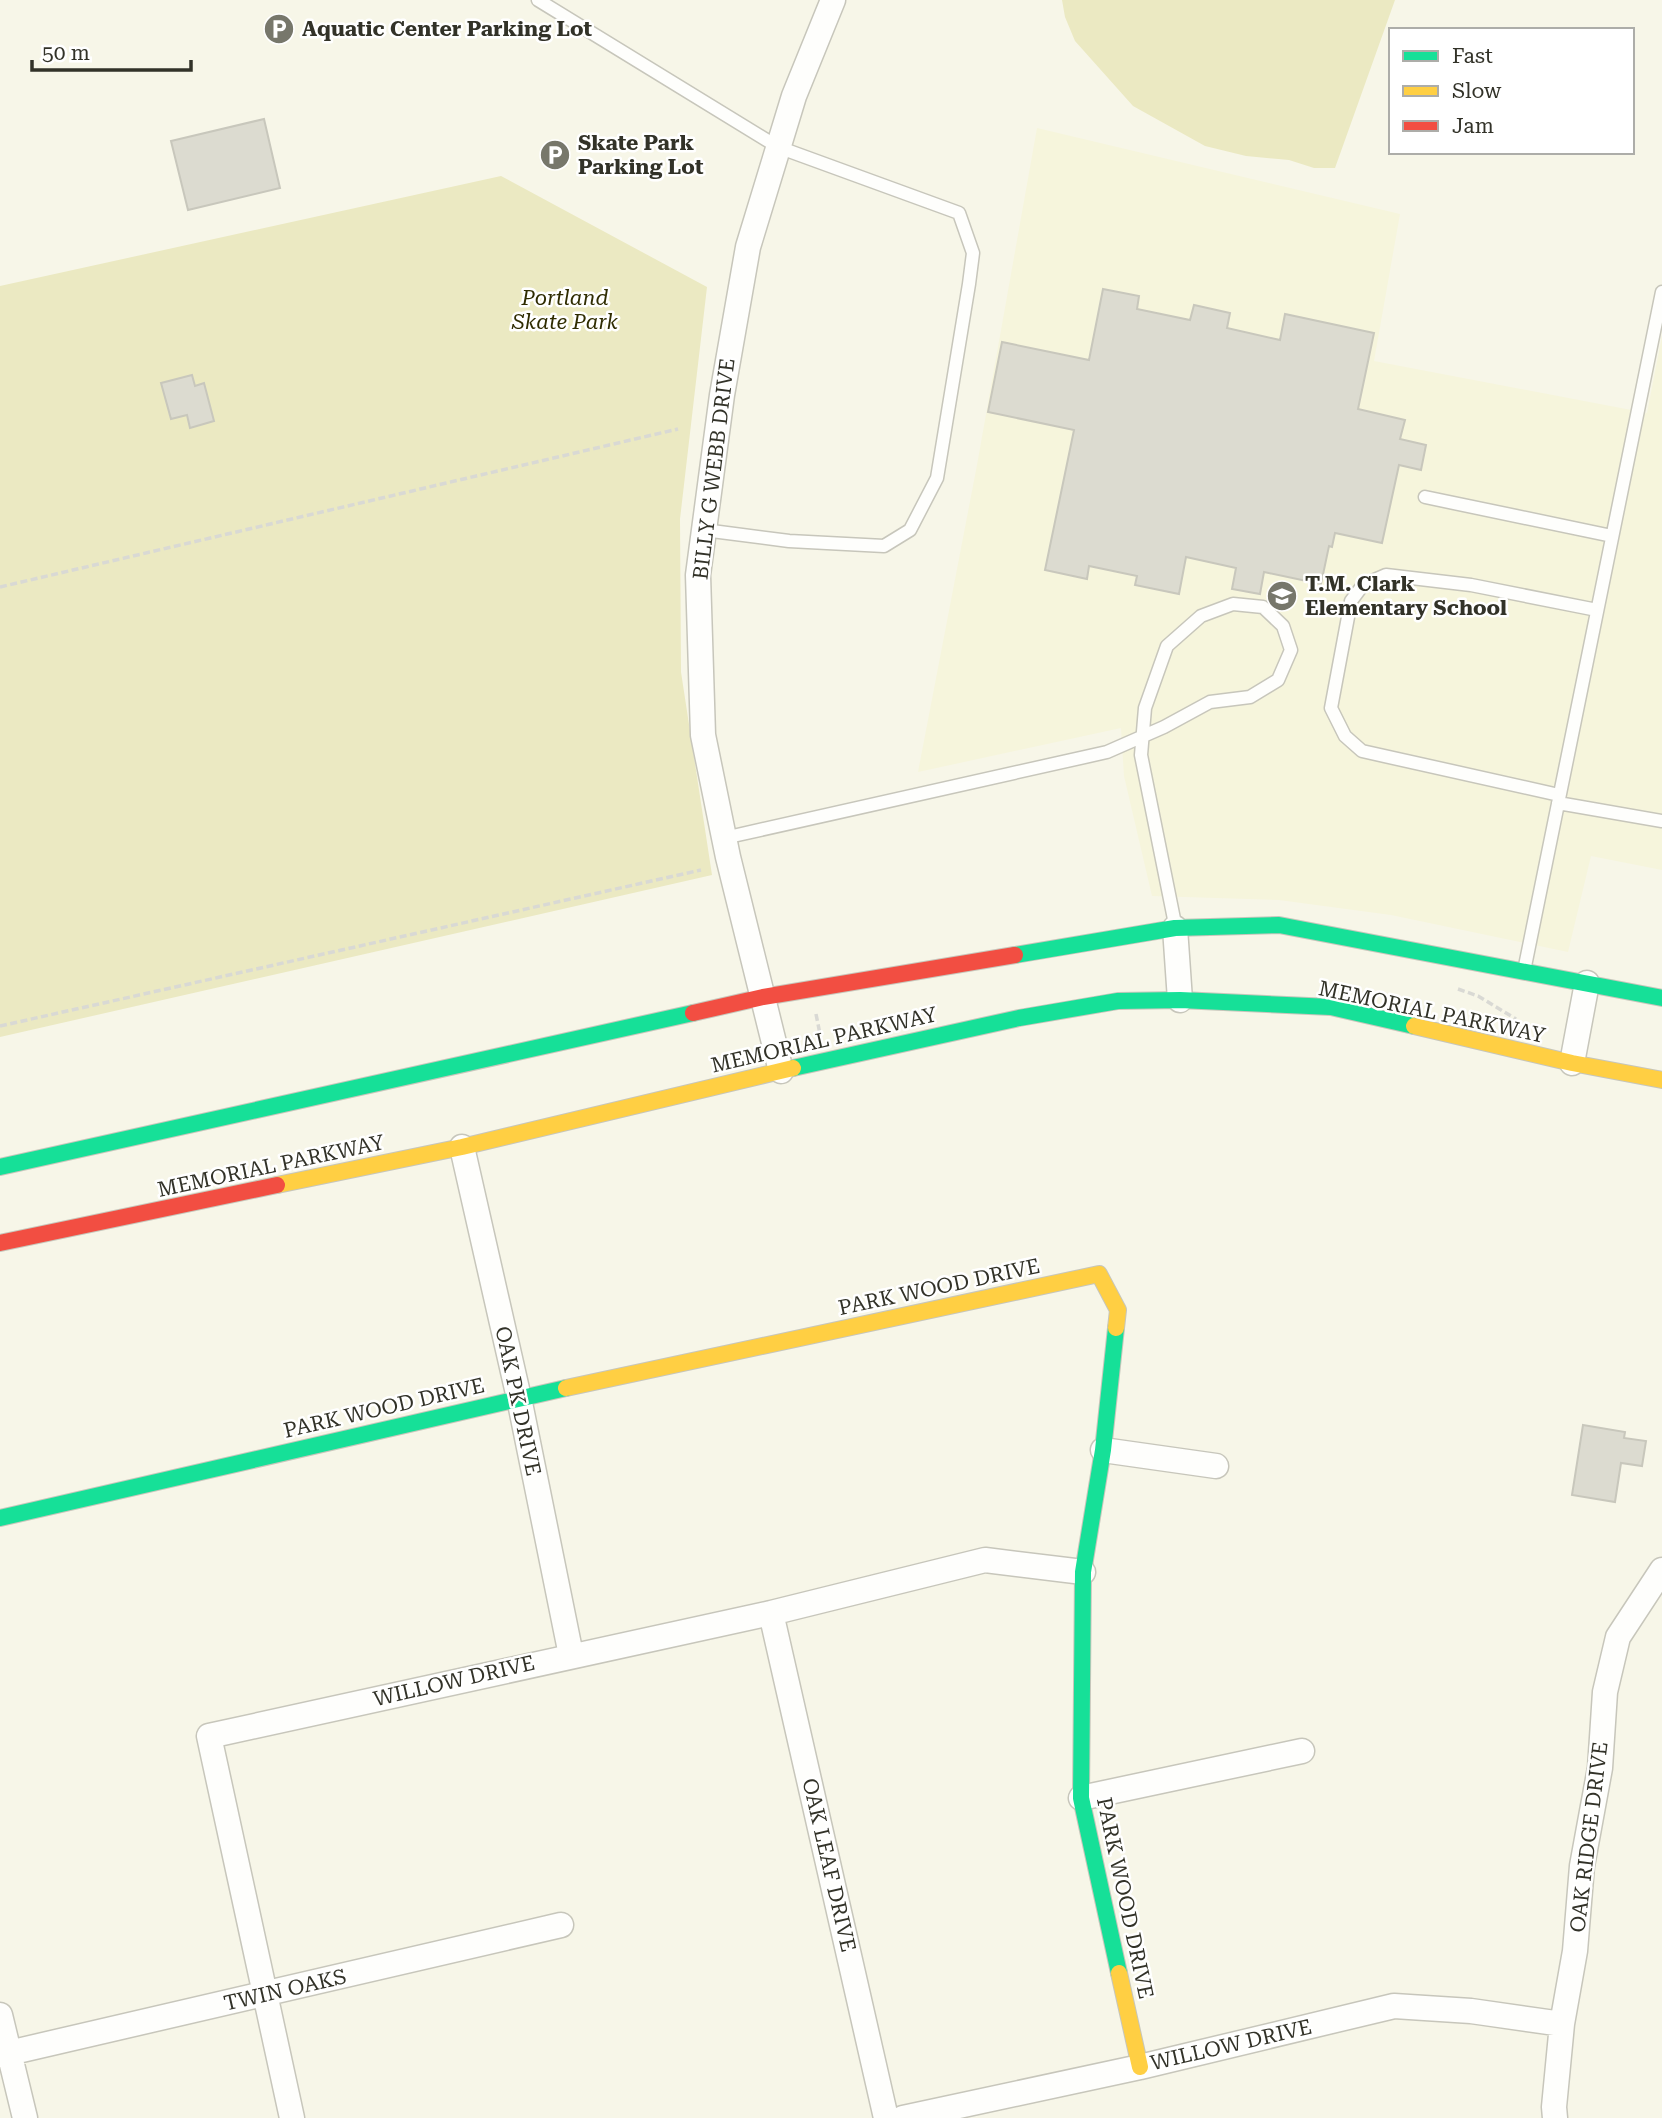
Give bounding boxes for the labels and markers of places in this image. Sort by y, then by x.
parking icon: Aquatic Center Parking Lot [262,12,296,46]
place label: Aquatic Center Parking Lot [302,17,593,41]
place label: Skate Park Parking Lot [578,131,704,179]
parking icon: Skate Park Parking Lot [538,138,572,172]
place label: T.M. Clark Elementary School [1305,572,1507,620]
school or university icon: T.M. Clark Elementary School [1265,579,1299,613]

